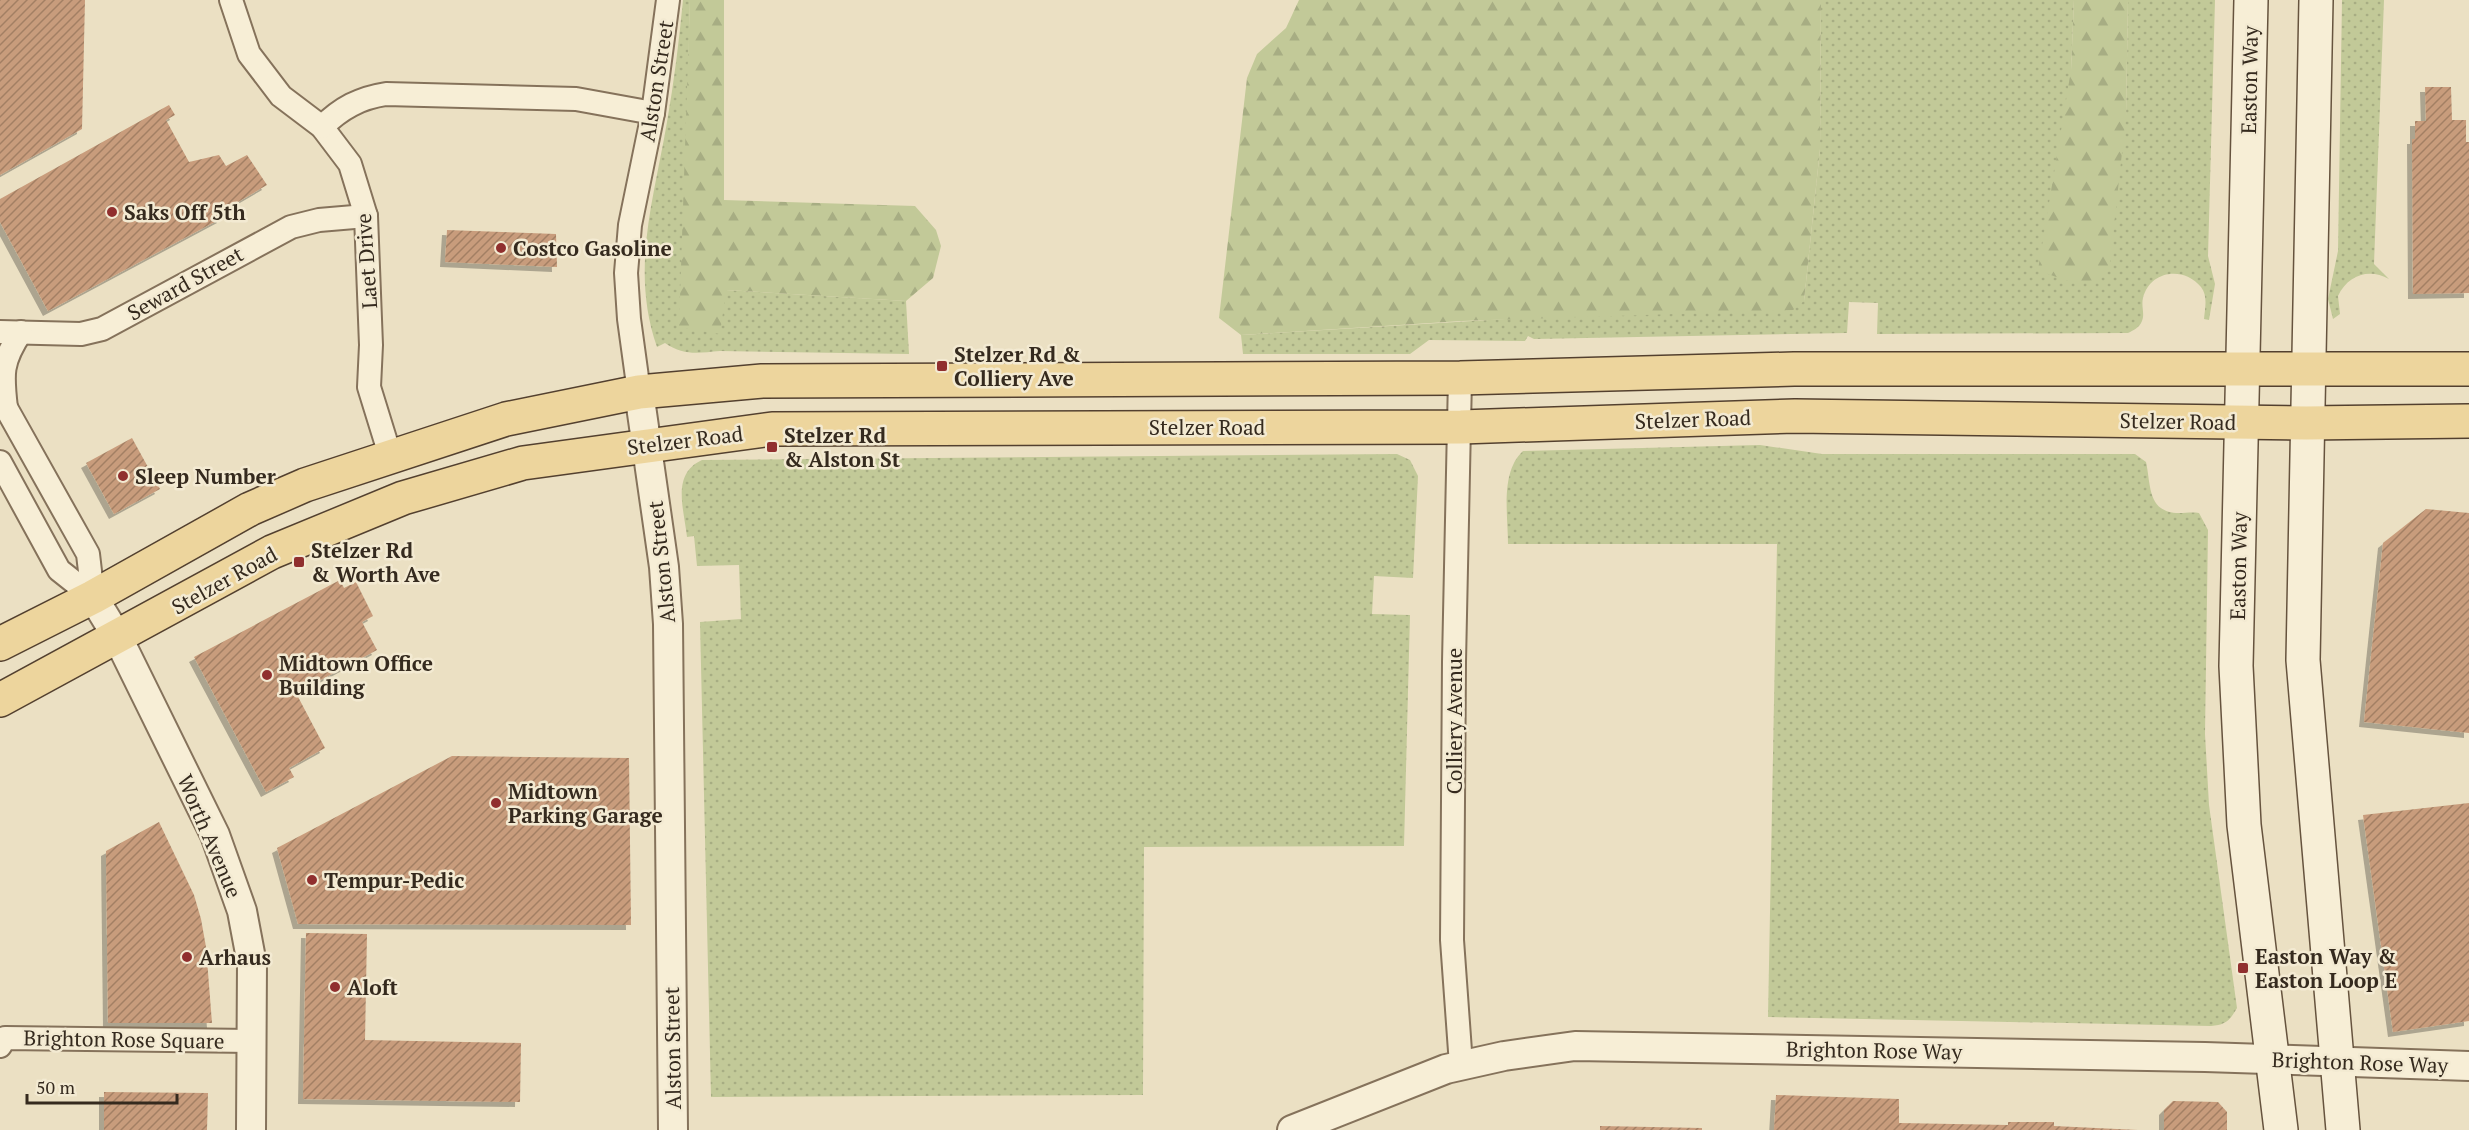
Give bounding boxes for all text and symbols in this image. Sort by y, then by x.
street label: Alston Street [633,18,679,144]
street label: Easton Way [2234,25,2264,134]
place label: Saks Off 5th [124,198,246,226]
marker: Saks Off 5th [105,205,119,219]
street label: Laet Drive [349,212,383,310]
place label: Costco Gasoline [513,234,672,262]
street label: Seward Street [122,239,248,326]
marker: Costco Gasoline [494,241,508,255]
place label: Stelzer Rd & Colliery Ave [954,340,1081,392]
marker: Stelzer Rd & Colliery Ave [935,359,949,373]
street label: Stelzer Road [1634,403,1752,435]
street label: Stelzer Road [2120,406,2237,436]
street label: Stelzer Road [1149,413,1266,441]
street label: Stelzer Road [625,419,745,461]
place label: Stelzer Rd & Alston St [784,421,901,473]
marker: Stelzer Rd & Alston St [765,440,779,454]
place label: Sleep Number [135,462,276,490]
marker: Sleep Number [116,469,130,483]
street label: Alston Street [641,499,681,625]
street label: Easton Way [2223,511,2253,620]
place label: Stelzer Rd & Worth Ave [311,536,440,588]
street label: Stelzer Road [166,539,282,620]
marker: Stelzer Rd & Worth Ave [292,555,306,569]
street label: Colliery Avenue [1440,648,1468,794]
place label: Midtown Office Building [279,649,433,701]
marker: Midtown Office Building [260,668,274,682]
street label: Worth Avenue [171,770,249,902]
place label: Midtown Parking Garage [508,777,663,829]
marker: Midtown Parking Garage [489,796,503,810]
place label: Tempur-Pedic [324,866,464,894]
marker: Tempur-Pedic [305,873,319,887]
place label: Easton Way & Easton Loop E [2255,942,2397,994]
place label: Arhaus [199,943,271,971]
marker: Arhaus [180,950,194,964]
marker: Easton Way & Easton Loop E [2236,961,2250,975]
place label: Aloft [347,973,398,1001]
marker: Aloft [328,980,342,994]
street label: Alston Street [657,986,687,1110]
street label: Brighton Rose Square [23,1023,225,1055]
street label: Brighton Rose Way [1786,1034,1963,1066]
street label: Brighton Rose Way [2271,1045,2449,1079]
scale bar [27,1067,177,1105]
text: 50 m [36,1075,76,1099]

